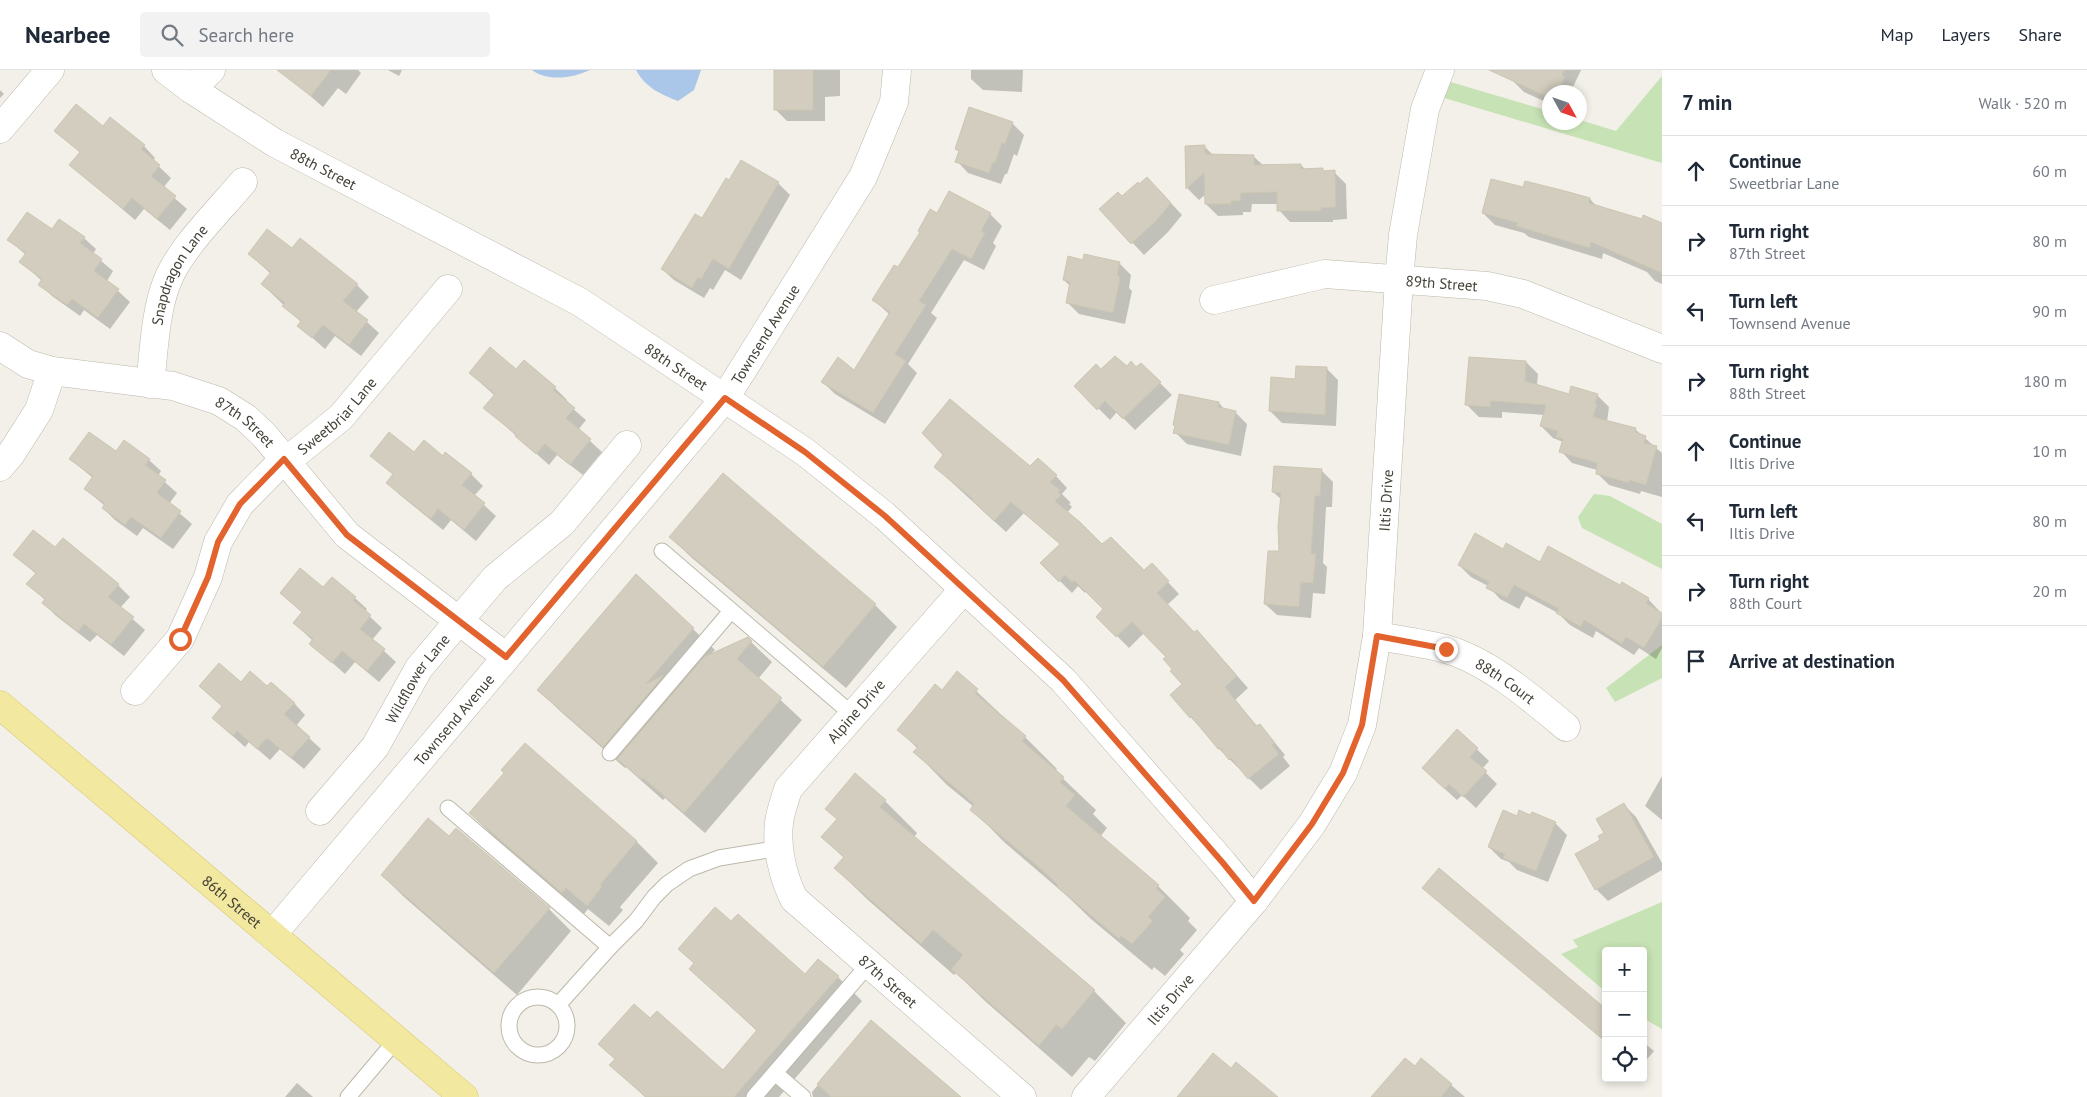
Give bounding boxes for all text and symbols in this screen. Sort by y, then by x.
search box [140,12,490,57]
text: Nearbee [25,19,110,50]
icon: search [158,21,186,49]
text: Search here [198,23,294,47]
text: Map [1881,23,1913,46]
text: Layers [1941,23,1990,46]
text: Share [2018,23,2062,46]
north arrow [1542,85,1587,130]
text: 7 min [1682,89,1732,116]
text: Walk · 520 m [1978,93,2067,113]
street label: 88th Street [287,143,360,193]
text: Continue [1729,149,1801,173]
icon: ahead [1682,157,1710,185]
text: 60 m [2032,161,2067,181]
text: Sweetbriar Lane [1729,173,1839,193]
text: Turn right [1729,219,1809,243]
street label: Snapdragon Lane [147,220,211,326]
icon: right [1682,227,1710,255]
text: 80 m [2032,231,2067,251]
text: 87th Street [1729,243,1805,263]
street label: 89th Street [1405,271,1478,295]
street label: Townsend Avenue [727,281,803,387]
text: Turn left [1729,289,1798,313]
icon: left [1682,297,1710,325]
text: 90 m [2032,301,2067,321]
text: Townsend Avenue [1729,313,1851,333]
street label: 88th Street [641,338,712,394]
text: Turn right [1729,359,1809,383]
icon: right [1682,367,1710,395]
text: 180 m [2024,371,2067,391]
street label: Sweetbriar Lane [293,373,380,458]
text: 88th Street [1729,383,1806,403]
street label: 87th Street [212,392,279,451]
text: Continue [1729,429,1801,453]
icon: ahead [1682,437,1710,465]
text: 10 m [2032,441,2067,461]
text: Iltis Drive [1729,453,1795,473]
street label: Iltis Drive [1374,469,1397,532]
text: Turn left [1729,499,1798,523]
icon: left [1682,507,1710,535]
text: 80 m [2032,511,2067,531]
text: Iltis Drive [1729,523,1795,543]
text: Turn right [1729,569,1809,593]
icon: right [1682,577,1710,605]
text: 20 m [2032,581,2067,601]
text: 88th Court [1729,593,1802,613]
route start [169,628,192,651]
street label: Wildflower Lane [381,630,453,727]
route end [1435,638,1458,661]
icon: arrive [1682,647,1710,675]
text: Arrive at destination [1729,649,1895,673]
street label: 88th Court [1472,653,1539,708]
street label: Townsend Avenue [410,670,498,769]
street label: Alpine Drive [823,675,889,747]
street label: 86th Street [199,871,266,932]
map controls [1602,947,1647,1082]
button: + [1602,947,1647,992]
street label: 87th Street [855,950,922,1012]
street label: Iltis Drive [1143,969,1197,1029]
button: − [1602,992,1647,1037]
button: locate [1602,1037,1647,1082]

